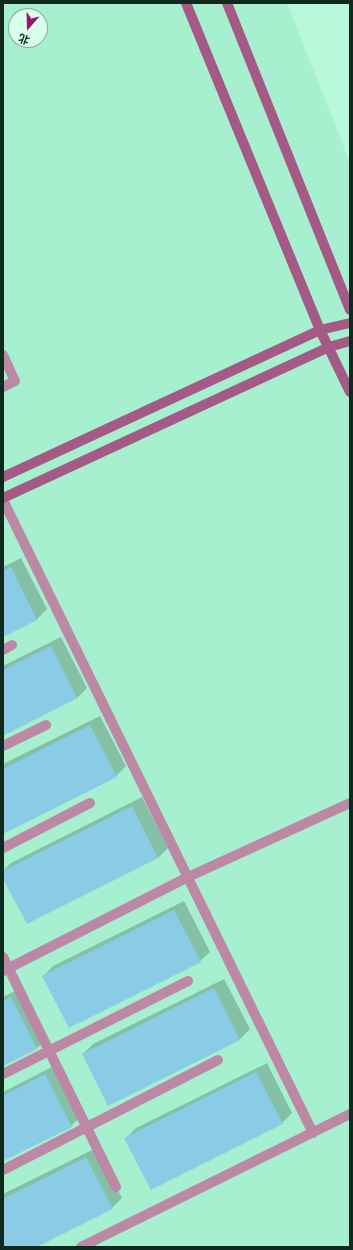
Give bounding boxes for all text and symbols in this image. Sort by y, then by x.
north arrow [8,8,48,48]
text: 北 [17,31,31,47]

